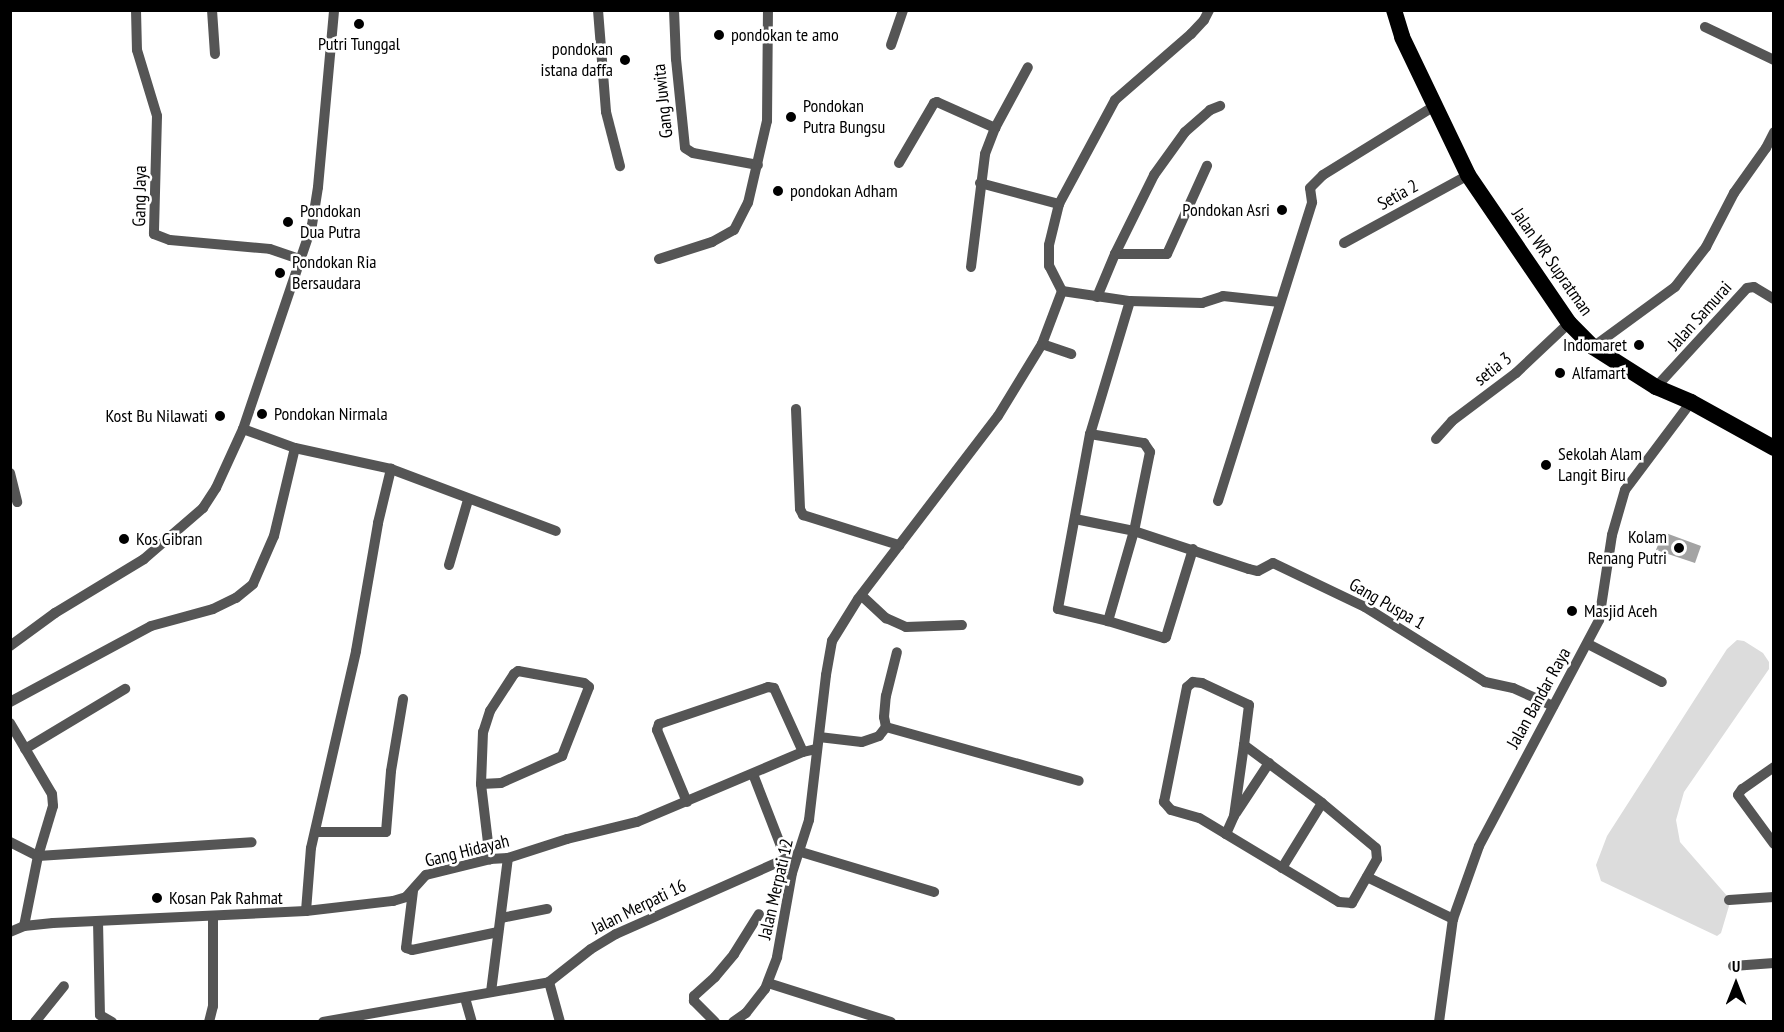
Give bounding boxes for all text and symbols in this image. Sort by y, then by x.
marker: Putri Tunggal [352,17,366,31]
place label: pondokan te amo [731,24,839,46]
marker: pondokan te amo [712,28,726,42]
place label: Putri Tunggal [318,33,400,55]
place label: pondokan istana daffa [540,39,613,82]
marker: pondokan istana daffa [618,53,632,67]
street label: Gang Juwita [648,63,678,139]
place label: Pondokan Putra Bungsu [803,96,885,138]
marker: Pondokan Putra Bungsu [784,110,798,124]
street label: Gang Jaya [129,165,151,227]
street label: Setia 2 [1374,175,1422,215]
place label: pondokan Adham [790,180,898,202]
marker: pondokan Adham [771,184,785,198]
place label: Pondokan Asri [1182,199,1270,221]
place label: Pondokan Dua Putra [300,201,361,244]
marker: Pondokan Asri [1275,203,1289,217]
street label: Jalan WR Supratman [1507,204,1597,320]
marker: Pondokan Dua Putra [281,215,295,229]
place label: Pondokan Ria Bersaudara [292,252,376,294]
marker: Pondokan Ria Bersaudara [273,266,287,280]
street label: Jalan Samurai [1663,277,1737,355]
place label: Indomaret [1563,334,1627,356]
marker: Indomaret [1632,338,1646,352]
street label: setia 3 [1470,348,1516,390]
place label: Alfamart [1572,362,1626,384]
marker: Alfamart [1553,366,1567,380]
place label: Pondokan Nirmala [274,403,388,425]
place label: Kost Bu Nilawati [105,405,208,427]
marker: Pondokan Nirmala [255,407,269,421]
marker: Kost Bu Nilawati [213,409,227,423]
place label: Sekolah Alam Langit Biru [1558,444,1642,486]
marker: Sekolah Alam Langit Biru [1539,458,1553,472]
place label: Kolam Renang Putri [1588,527,1667,570]
place label: Kos Gibran [136,528,202,550]
marker: Kos Gibran [117,532,131,546]
marker: Kolam Renang Putri [1672,541,1686,555]
street label: Gang Puspa 1 [1345,574,1429,634]
place label: Masjid Aceh [1584,600,1658,622]
marker: Masjid Aceh [1565,604,1579,618]
street label: Jalan Bandar Raya [1502,644,1576,752]
street label: Gang Hidayah [423,830,511,872]
street label: Jalan Merpati 12 [754,837,798,941]
street label: Jalan Merpati 16 [588,875,690,939]
place label: Kosan Pak Rahmat [169,887,283,909]
marker: Kosan Pak Rahmat [150,891,164,905]
north arrow [1706,954,1766,1014]
text: U [1732,956,1740,976]

